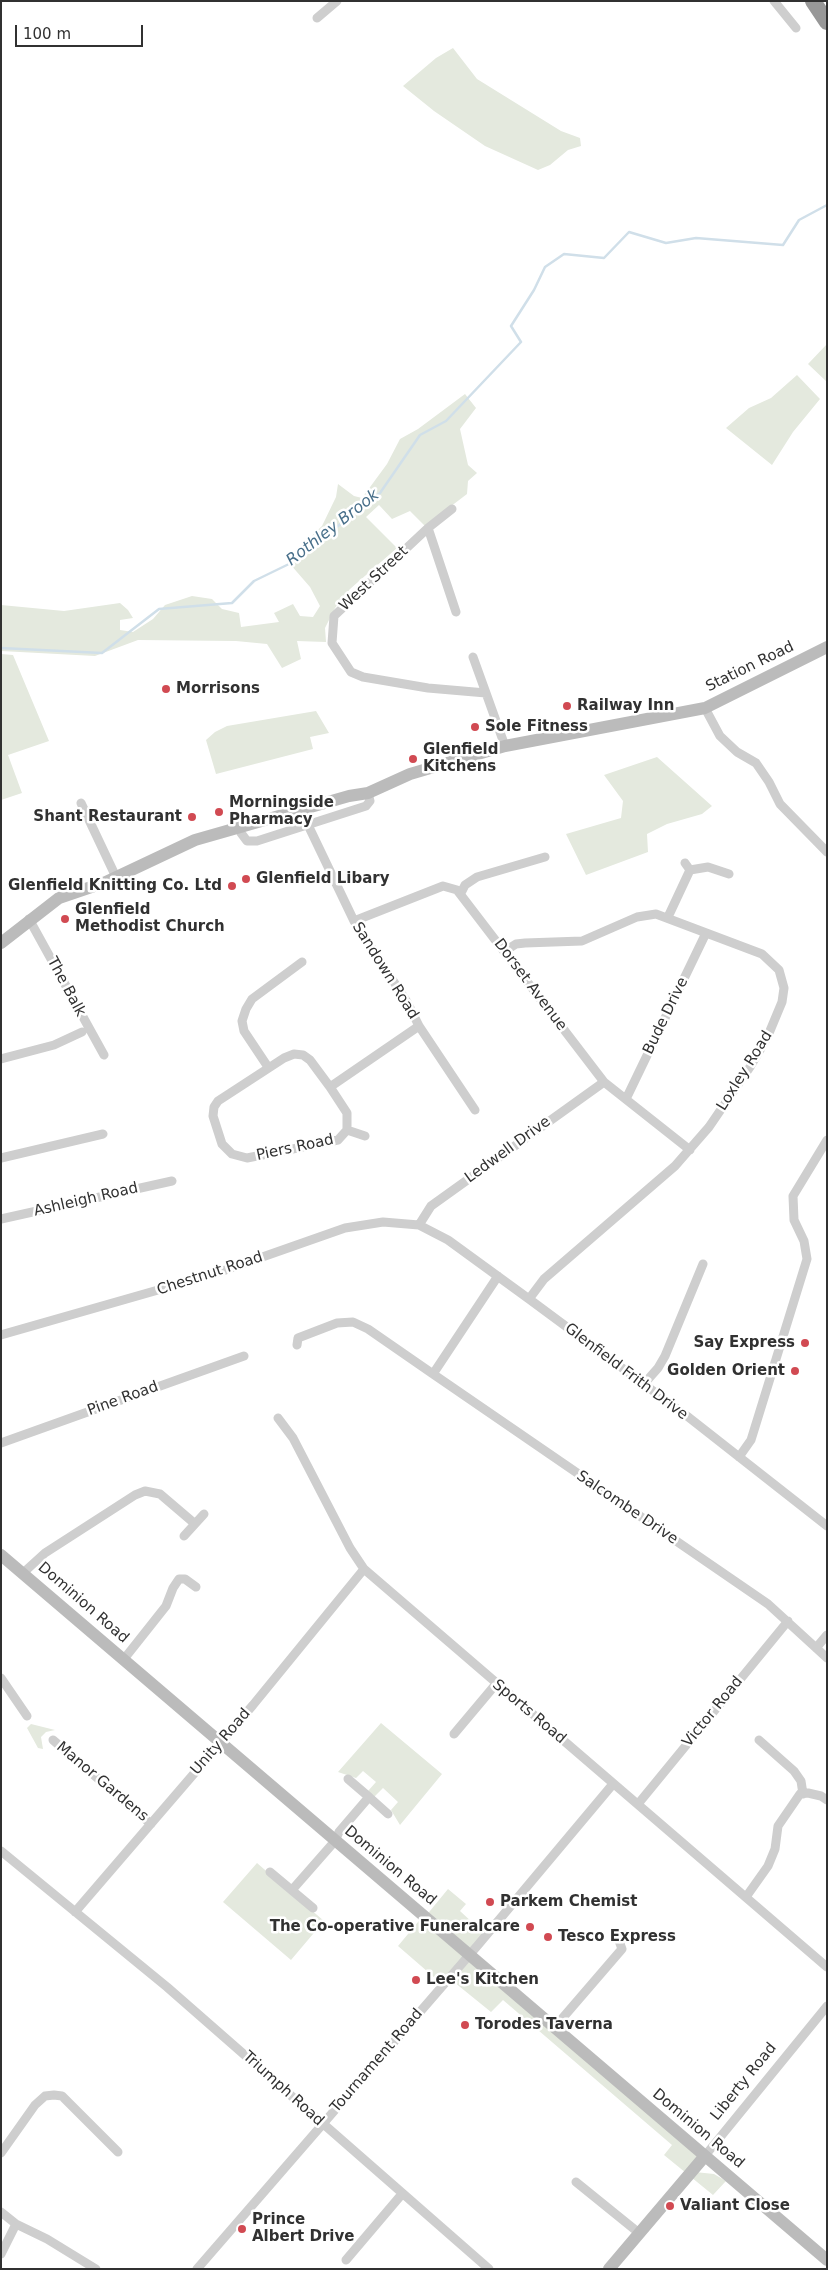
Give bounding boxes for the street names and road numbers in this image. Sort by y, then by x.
street label: West Street [336,543,412,615]
street label: Station Road [703,638,797,696]
street label: Sandown Road [348,919,422,1023]
street label: Dorset Avenue [490,936,570,1034]
street label: The Balk [43,954,89,1020]
street label: Bude Drive [640,975,692,1057]
street label: Loxley Road [713,1028,777,1114]
street label: Ledwell Drive [462,1113,554,1187]
street label: Piers Road [255,1131,335,1165]
street label: Ashleigh Road [32,1179,140,1221]
street label: Chestnut Road [155,1248,265,1300]
street label: Glenfield Frith Drive [561,1320,691,1424]
street label: Pine Road [85,1378,161,1420]
street label: Salcombe Drive [573,1467,681,1549]
street label: Dominion Road [34,1559,132,1647]
street label: Victor Road [679,1673,747,1751]
street label: Sports Road [489,1676,569,1748]
street label: Unity Road [187,1705,255,1779]
street label: Manor Gardens [52,1738,152,1826]
street label: Dominion Road [340,1822,440,1910]
street label: Tournament Road [327,2005,427,2117]
street label: Liberty Road [707,2040,781,2124]
street label: Triumph Road [239,2048,327,2130]
street label: Dominion Road [648,2085,748,2173]

